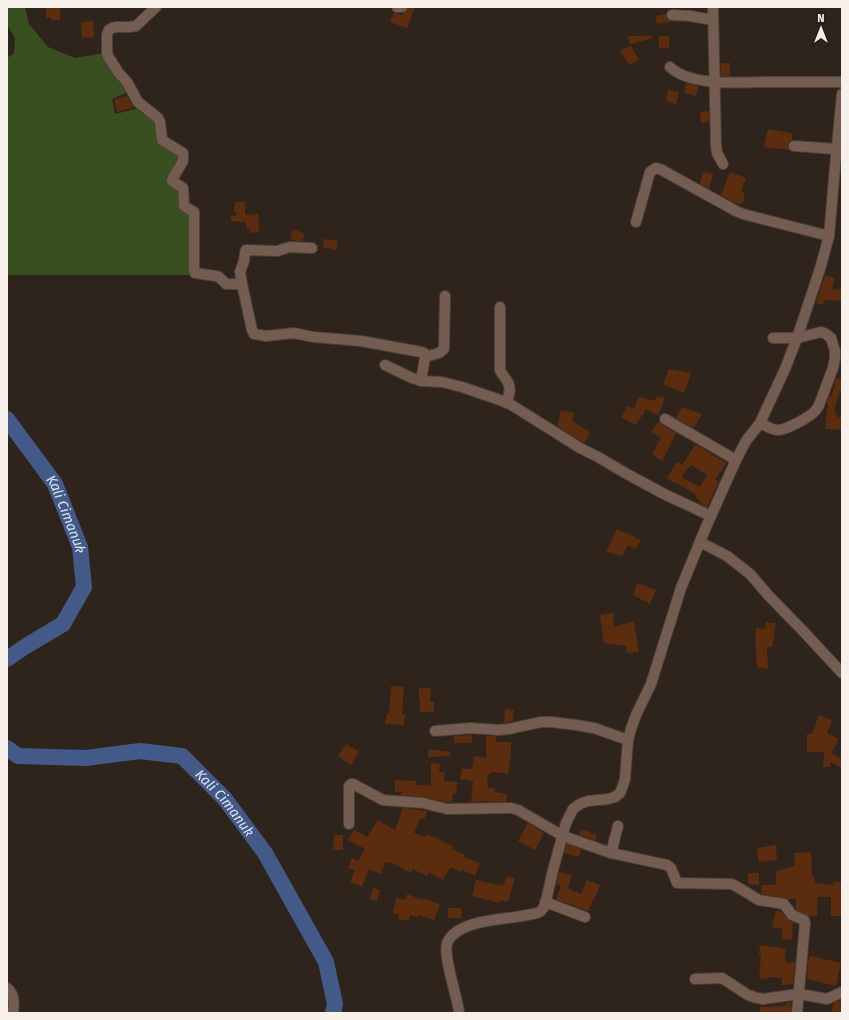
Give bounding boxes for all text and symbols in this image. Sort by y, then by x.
north arrow [801,8,841,48]
text: N [817,12,825,25]
water label: Kali Cimanuk [42,472,89,554]
water label: Kali Cimanuk [191,766,258,840]

